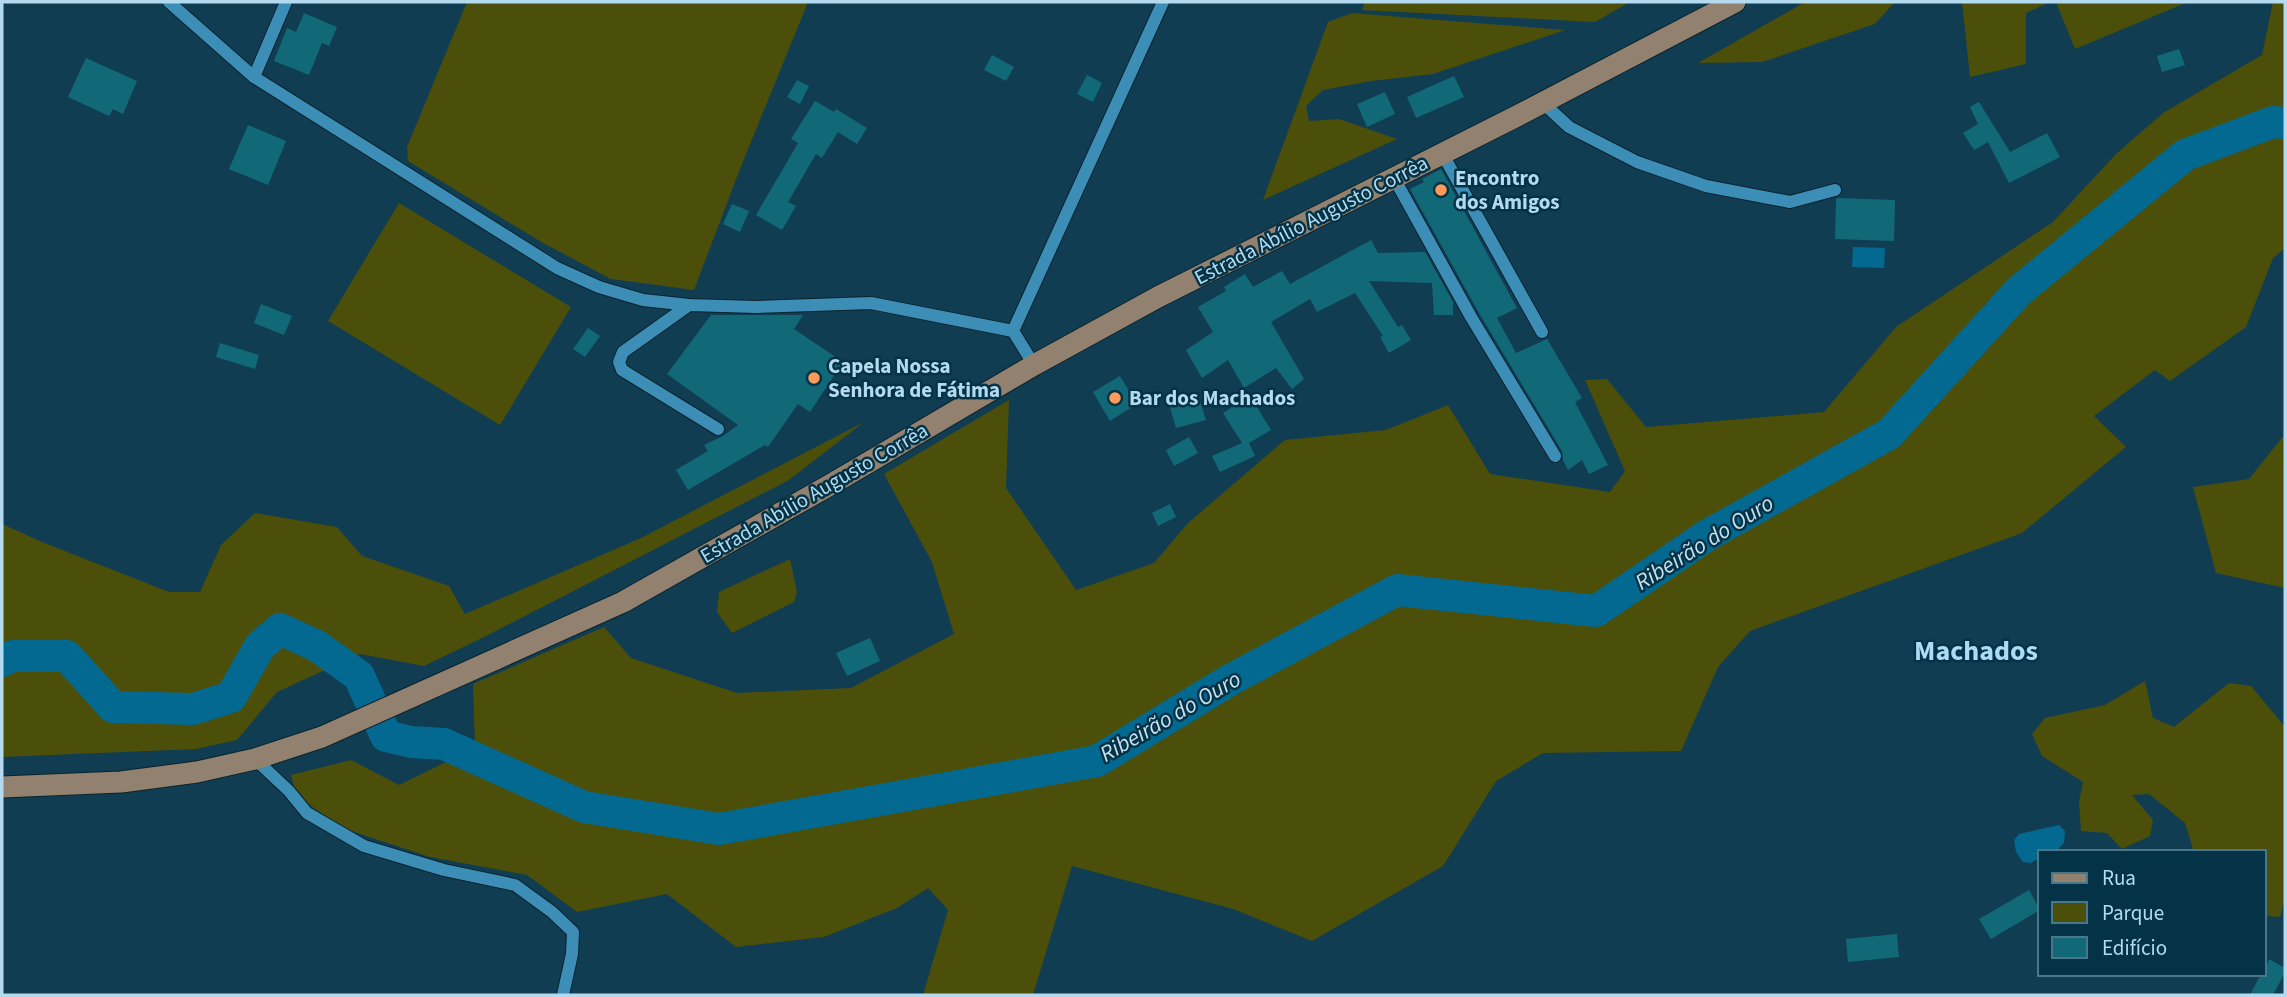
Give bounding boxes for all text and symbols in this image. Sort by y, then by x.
street label: Estrada Abílio Augusto Corrêa [1189,148,1433,292]
place label: Encontro dos Amigos [1455,163,1560,217]
marker: Encontro dos Amigos [1433,182,1449,198]
place label: Capela Nossa Senhora de Fátima [828,351,1000,405]
marker: Capela Nossa Senhora de Fátima [806,370,822,386]
place label: Bar dos Machados [1129,383,1295,413]
marker: Bar dos Machados [1107,390,1123,406]
street label: Estrada Abílio Augusto Corrêa [695,415,933,571]
water label: Ribeirão do Ouro [1628,487,1780,598]
district label: Machados [1914,631,2038,671]
water label: Ribeirão do Ouro [1093,663,1247,770]
legend [2038,850,2266,976]
text: Rua [2102,863,2136,893]
text: Parque [2102,898,2164,928]
text: Edifício [2102,933,2167,963]

